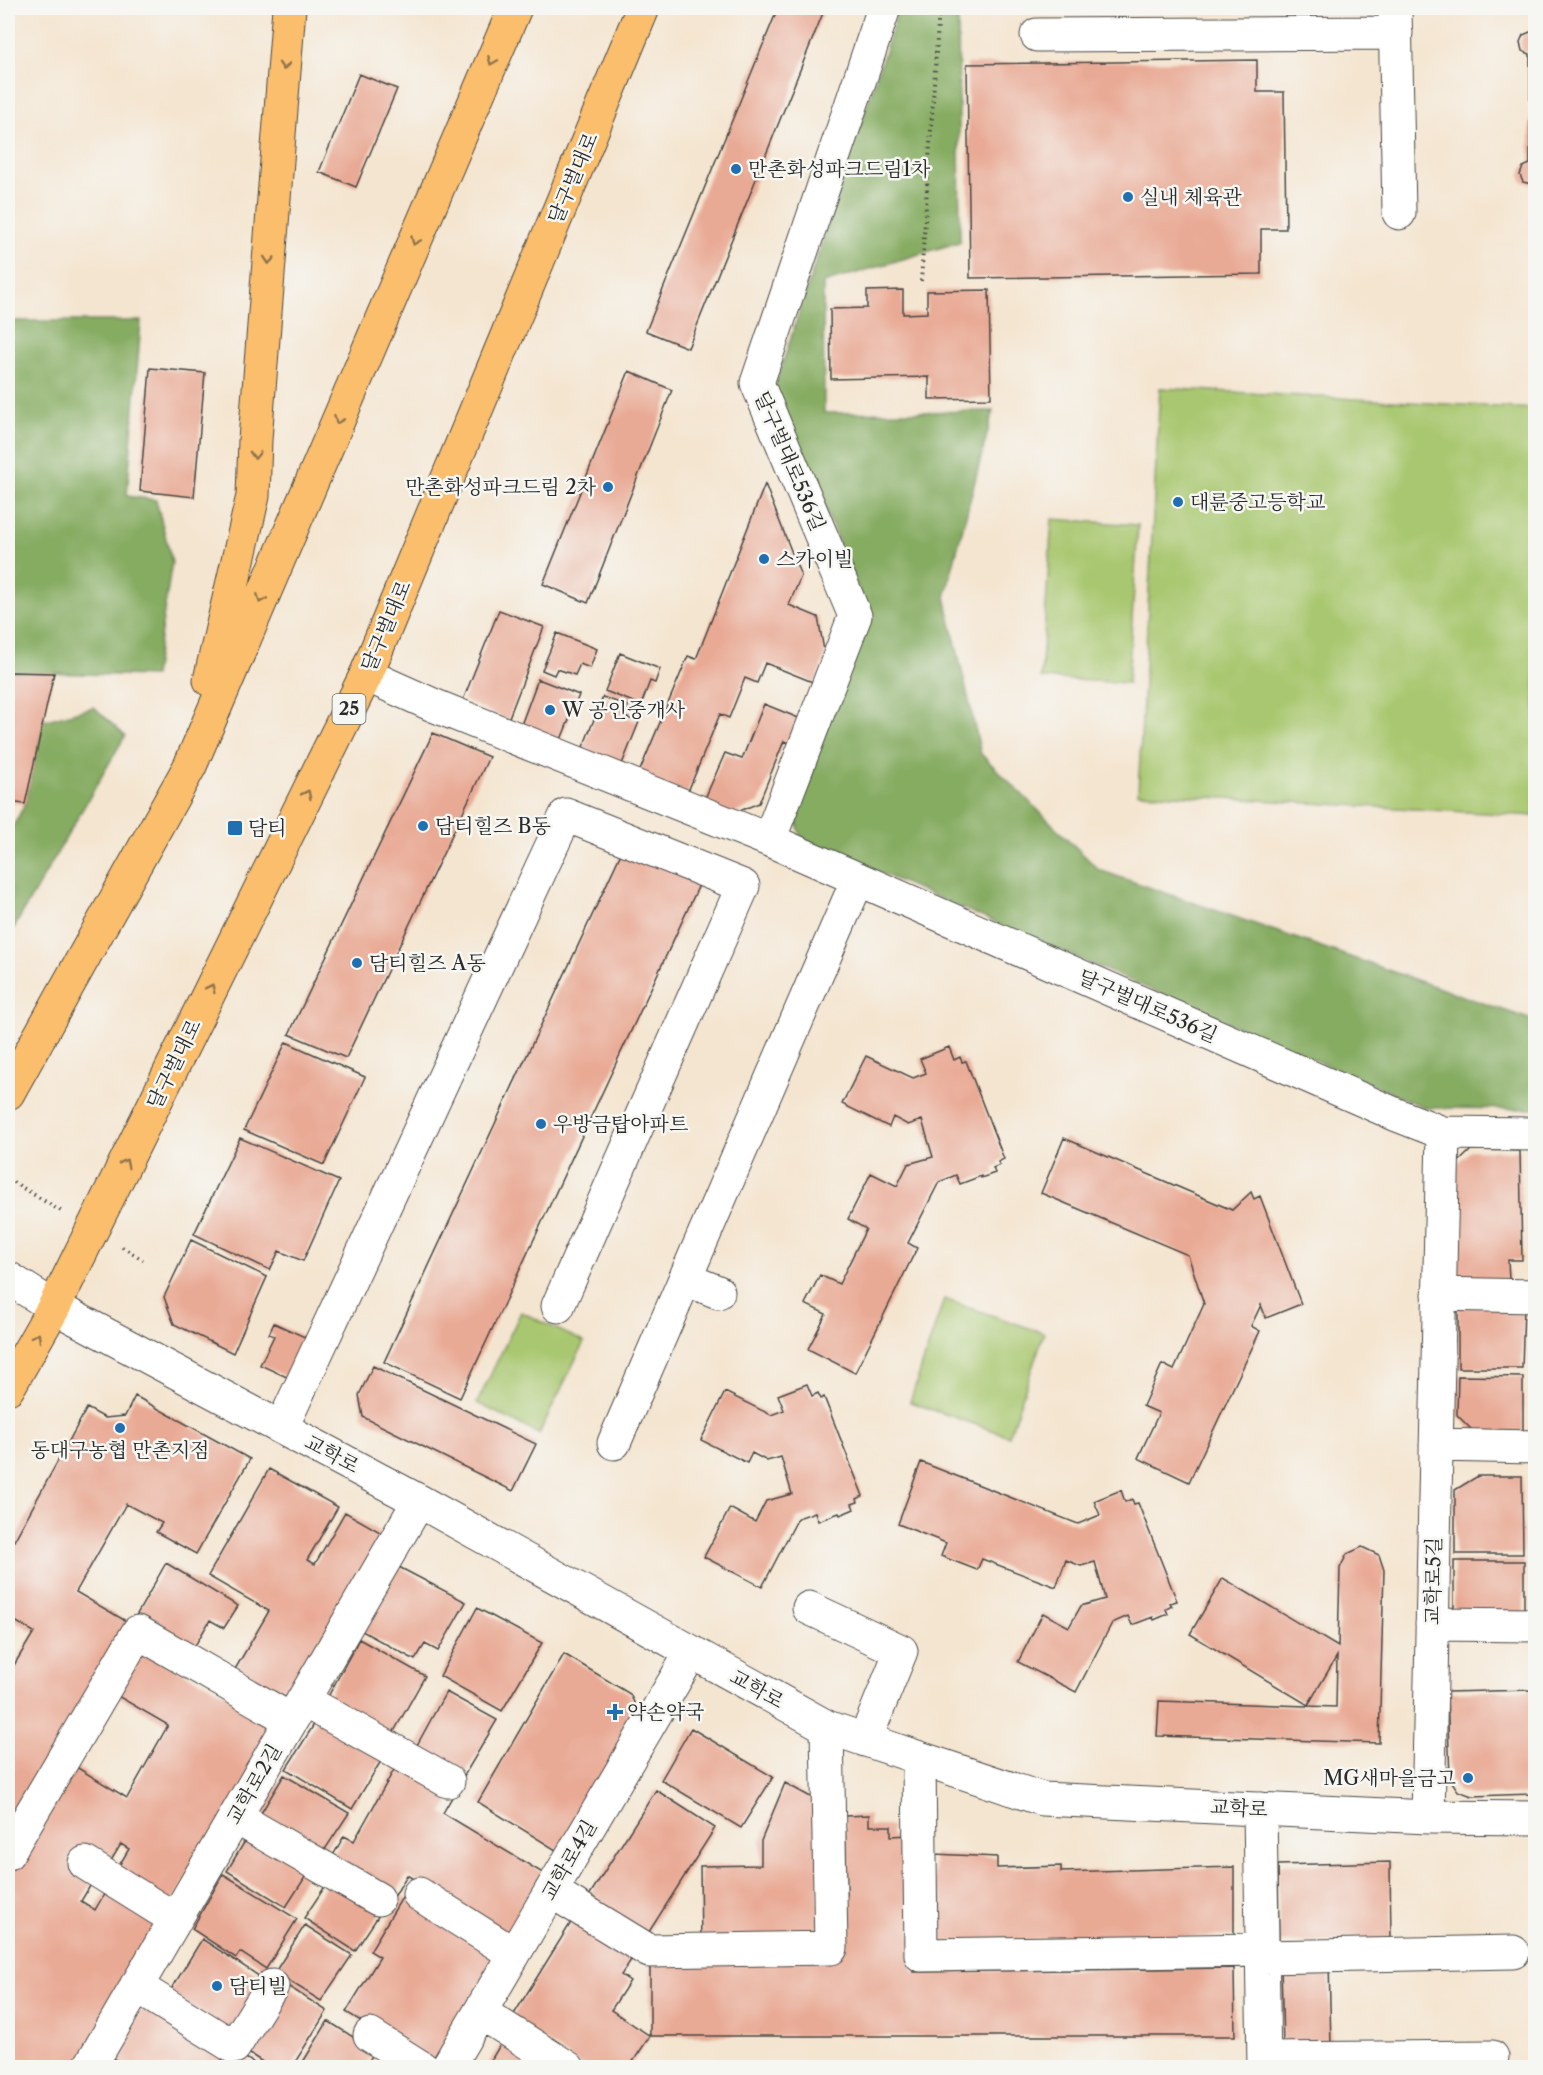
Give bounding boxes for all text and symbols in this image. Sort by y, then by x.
one-way arrow [487,55,499,66]
one-way arrow [278,61,291,70]
street label: 달구벌대로 [543,129,603,227]
place label: 만촌화성파크드림1차 [748,157,931,181]
marker: 만촌화성파크드림1차 [729,162,743,176]
place label: 실내 체육관 [1140,185,1243,209]
marker: 실내 체육관 [1121,190,1135,204]
one-way arrow [410,234,422,245]
one-way arrow [263,256,276,265]
street label: 달구벌대로536길 [750,388,830,534]
one-way arrow [333,413,345,424]
one-way arrow [248,450,261,459]
place label: 만촌화성파크드림 2차 [405,475,597,499]
marker: 만촌화성파크드림 2차 [601,480,615,494]
place label: 대륜중고등학교 [1190,490,1326,514]
marker: 대륜중고등학교 [1171,495,1185,509]
place label: 스카이빌 [776,547,853,571]
marker: 스카이빌 [757,552,771,566]
street label: 달구벌대로 [356,577,416,675]
one-way arrow [257,593,269,604]
road number: 25 [332,694,366,724]
place label: W 공인중개사 [561,698,686,722]
marker: W 공인중개사 [543,703,557,717]
one-way arrow [300,790,311,801]
place label: 담티힐즈 B동 [435,814,551,838]
place label: 담티 [248,816,287,840]
marker: 담티 [226,819,244,837]
marker: 담티힐즈 B동 [416,819,430,833]
place label: 담티힐즈 A동 [369,951,486,975]
marker: 담티힐즈 A동 [350,956,364,970]
street label: 달구벌대로536길 [1075,965,1221,1047]
one-way arrow [204,984,216,995]
street label: 달구벌대로 [142,1015,206,1113]
place label: 우방금탑아파트 [553,1112,688,1136]
marker: 우방금탑아파트 [534,1117,548,1131]
one-way arrow [118,1159,129,1169]
one-way arrow [29,1333,41,1343]
marker: 동대구농협 만촌지점 [113,1421,127,1435]
street label: 교학로 [301,1430,363,1478]
place label: 동대구농협 만촌지점 [30,1438,210,1462]
street label: 교학로5길 [1420,1537,1446,1625]
street label: 교학로 [726,1664,788,1714]
place label: 약손약국 [627,1700,704,1724]
marker: 약손약국 [608,1705,622,1719]
street label: 교학로2길 [221,1740,287,1828]
place label: MG새마을금고 [1323,1766,1456,1790]
marker: MG새마을금고 [1461,1771,1475,1785]
street label: 교학로 [1209,1794,1269,1822]
street label: 교학로4길 [536,1816,602,1904]
place label: 담티빌 [229,1974,287,1998]
marker: 담티빌 [210,1979,224,1993]

